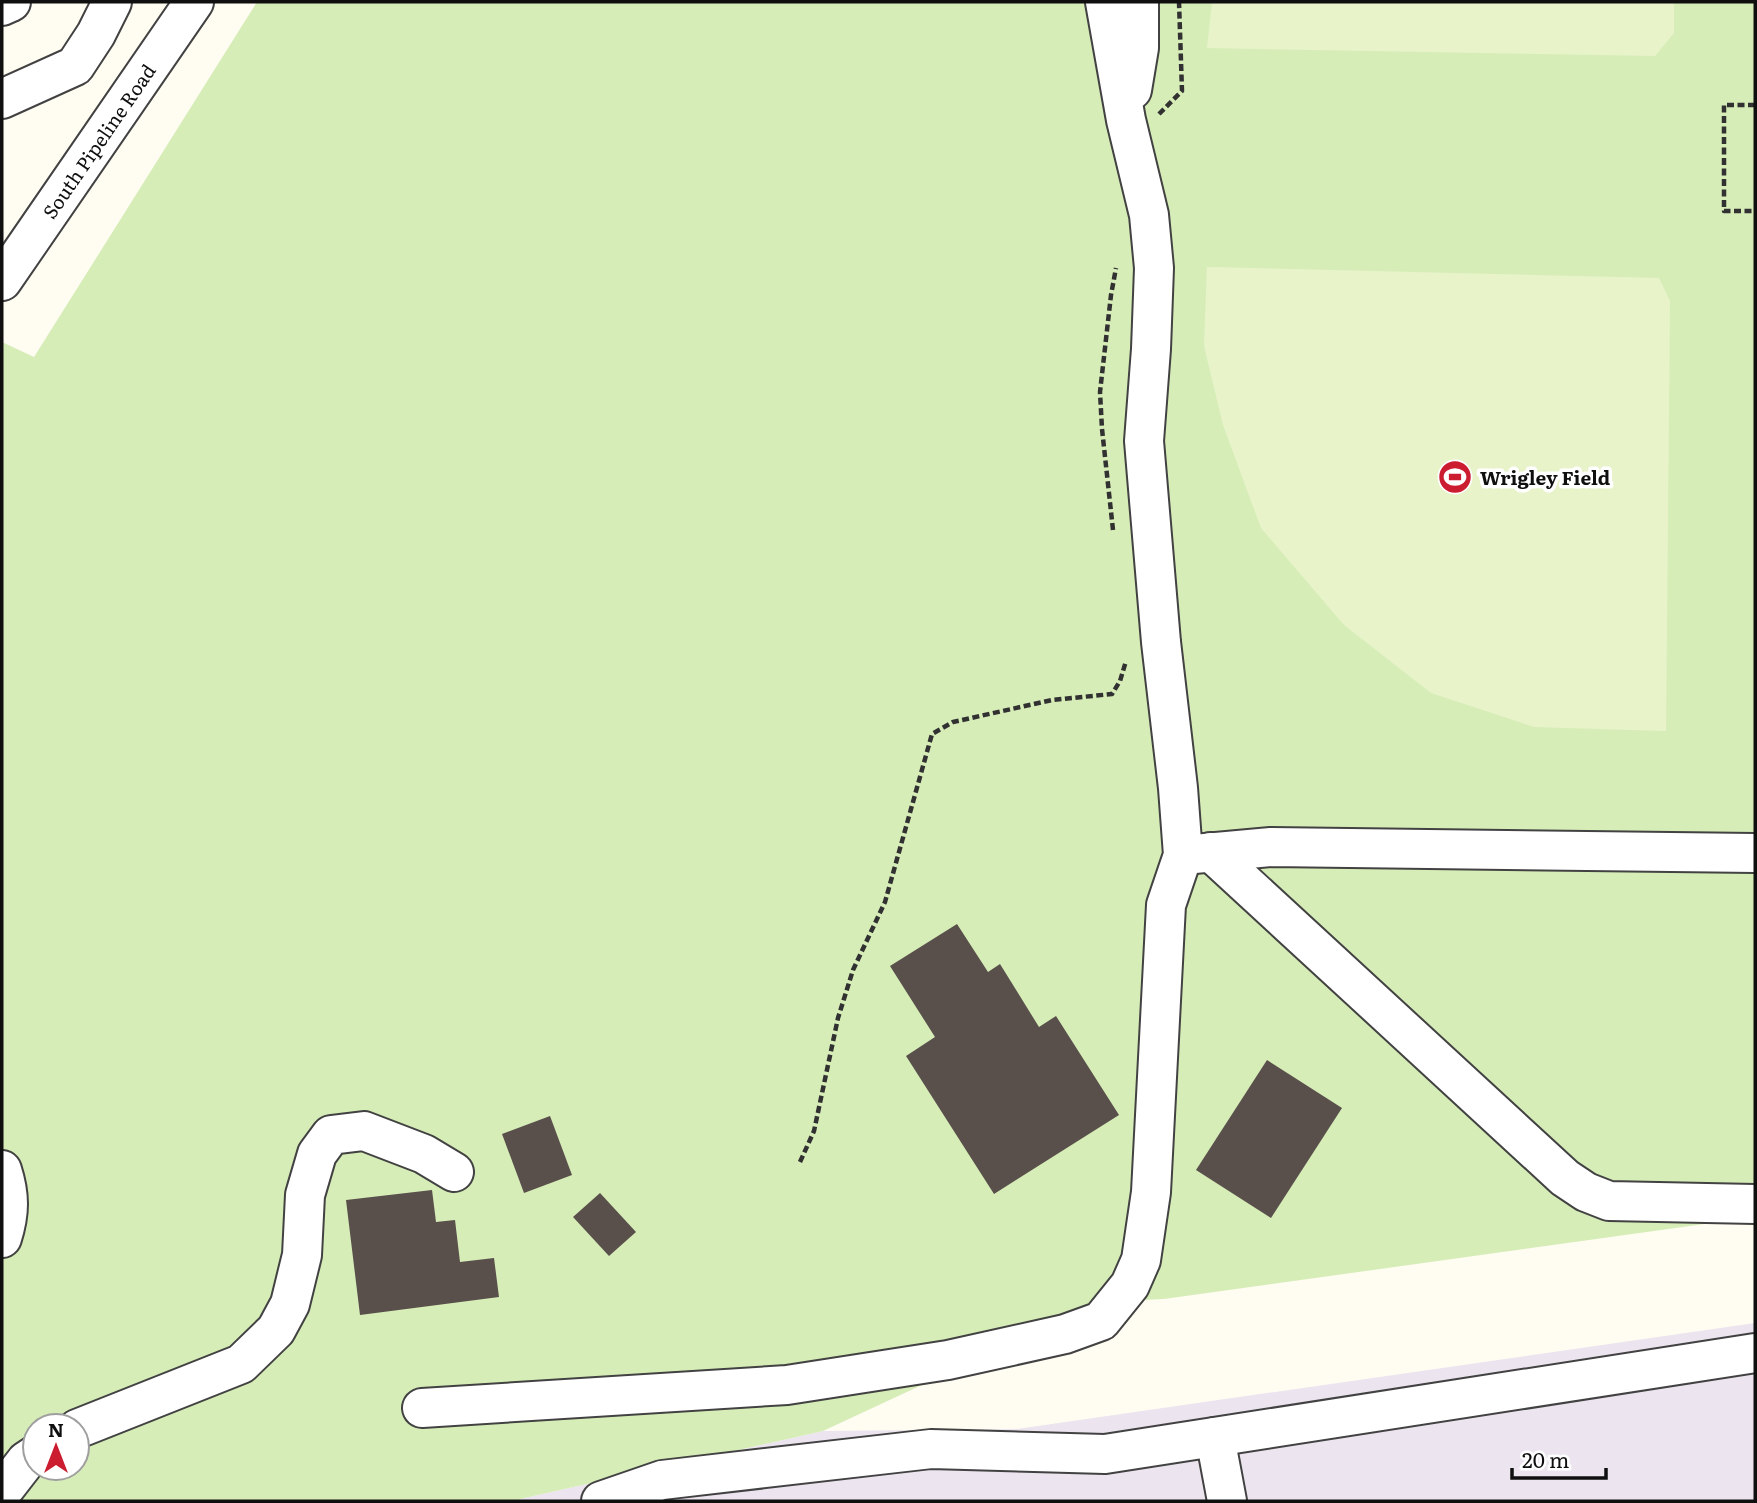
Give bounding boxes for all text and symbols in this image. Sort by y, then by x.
street label: South Pipeline Road [35,58,162,224]
sports icon: Wrigley Field [1436,458,1474,496]
place label: Wrigley Field [1480,463,1611,491]
north arrow [21,1412,91,1482]
text: N [48,1415,64,1443]
scale bar [1512,1436,1606,1480]
text: 20 m [1522,1443,1569,1474]

